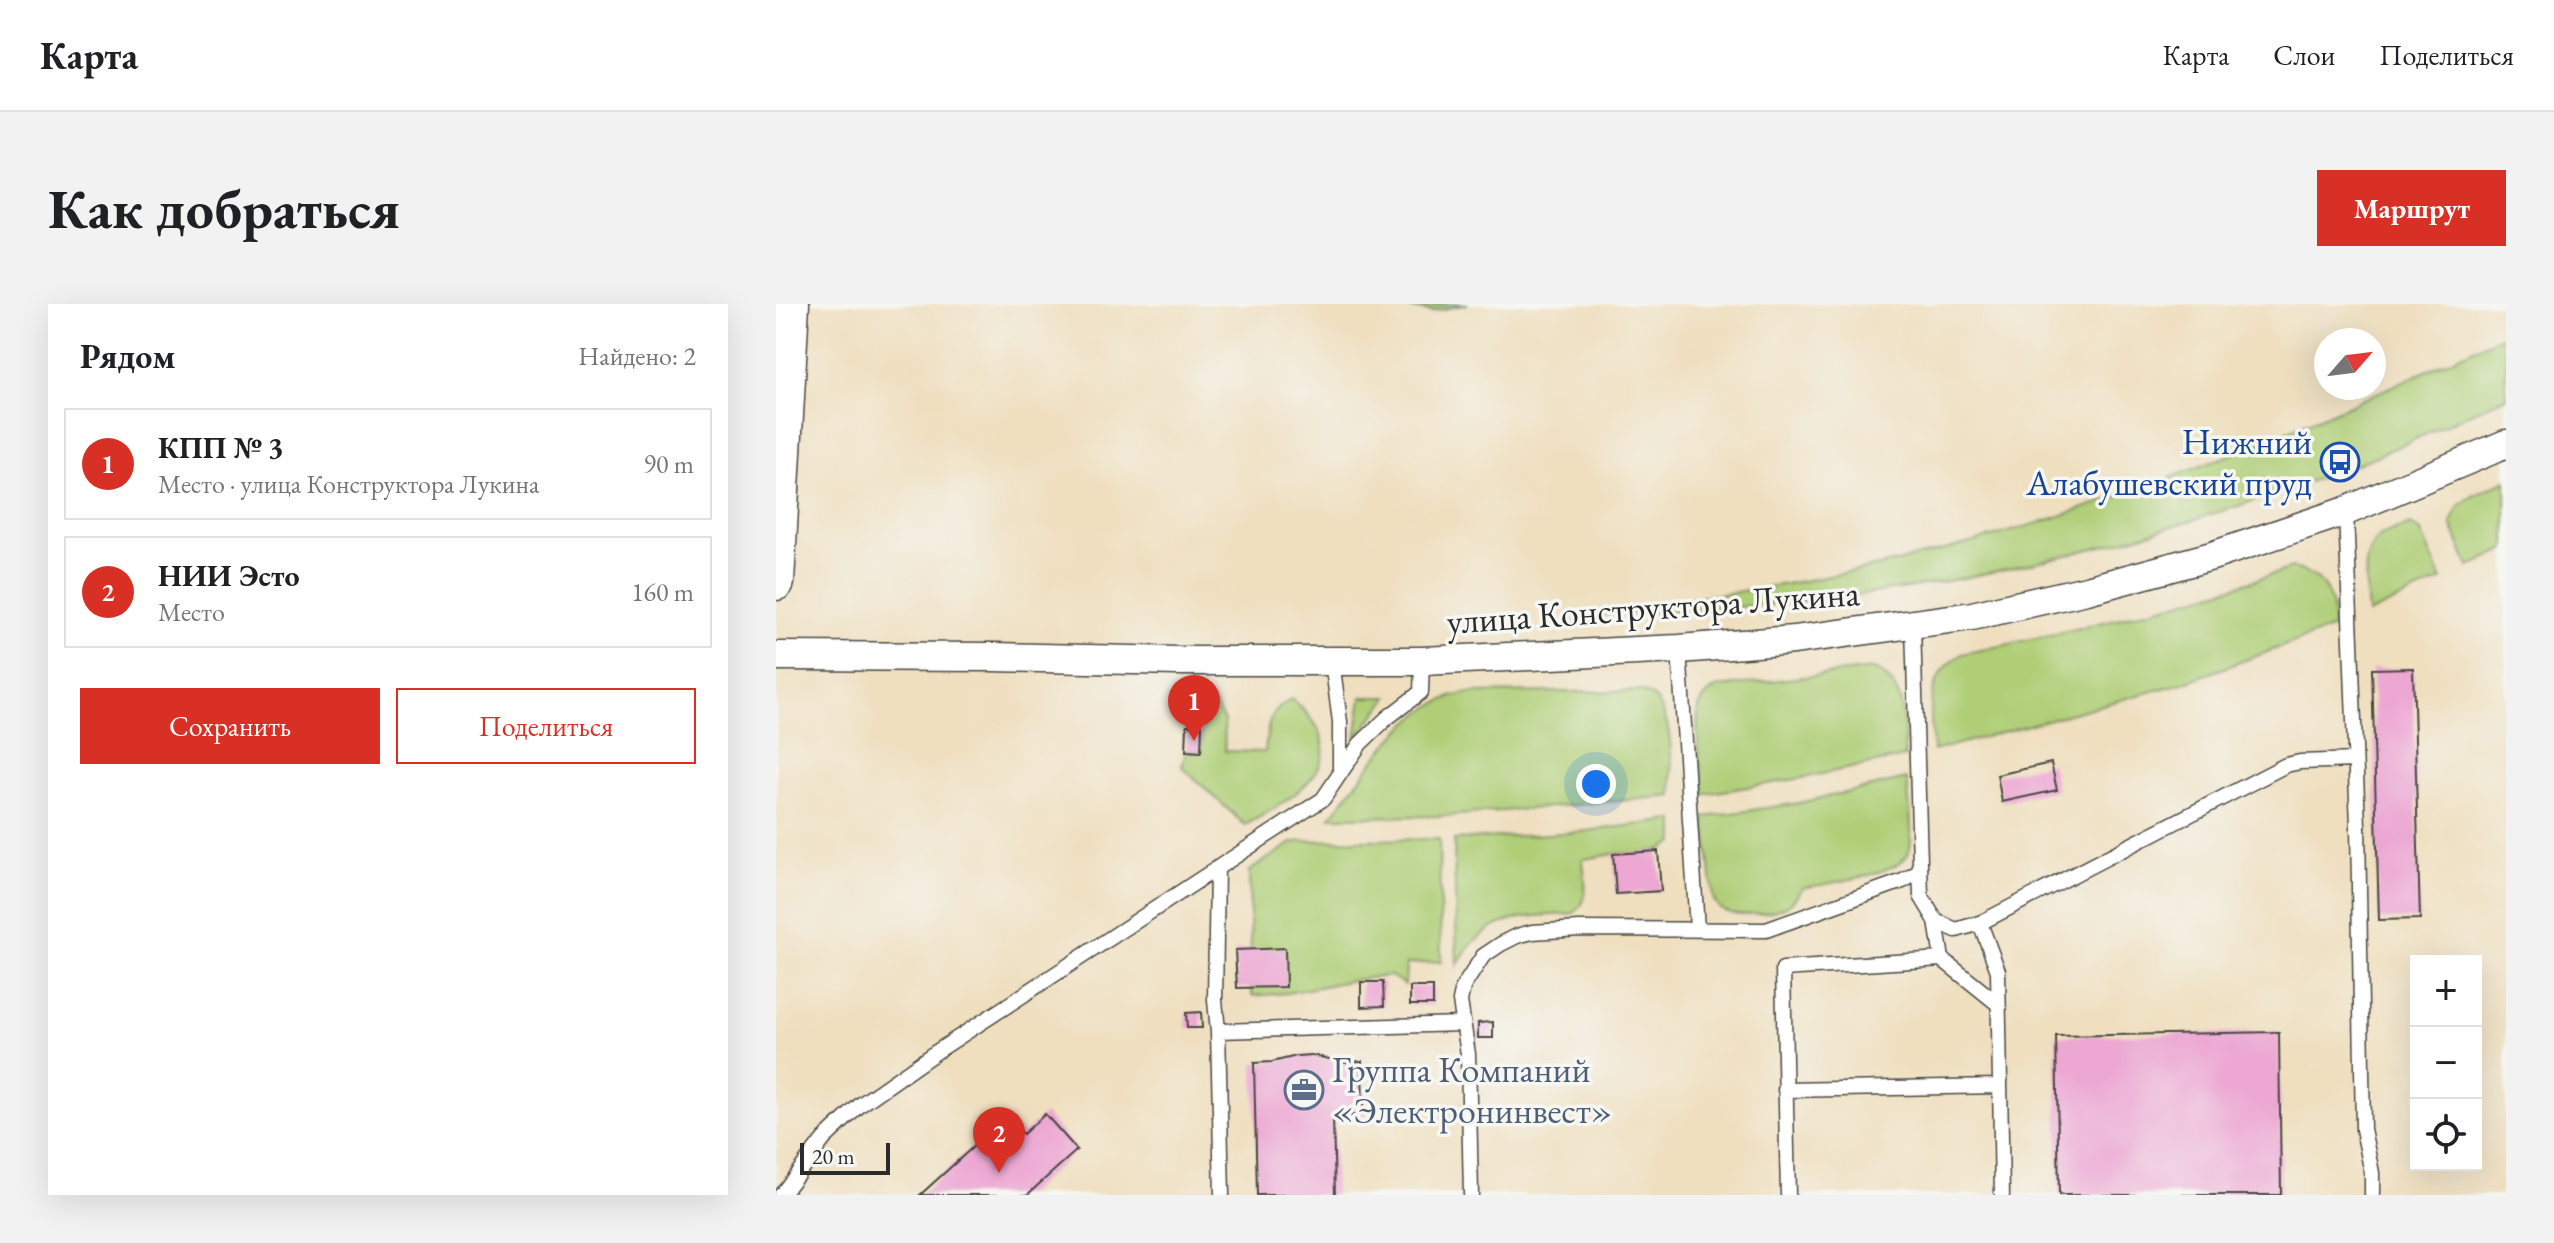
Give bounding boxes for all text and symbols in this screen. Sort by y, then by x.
text: Карта [40,31,138,80]
text: Карта [2162,37,2229,73]
text: Слои [2273,37,2335,73]
text: Поделиться [2379,37,2514,73]
button: Маршрут [2317,170,2506,246]
text: Как добраться [48,172,400,245]
north arrow [2314,328,2386,400]
text: Рядом [80,334,175,378]
text: Найдено: 2 [578,339,696,373]
place label: Нижний Алабушевский пруд [2025,418,2312,506]
text: КПП № 3 [158,428,284,467]
bus stop icon: Нижний Алабушевский пруд [2319,441,2361,483]
text: 1 [101,447,115,481]
text: 90 m [644,447,694,481]
text: Место · улица Конструктора Лукина [158,467,539,501]
text: НИИ Эсто [158,556,300,595]
street label: улица Конструктора Лукина [1445,569,1862,645]
text: 2 [101,575,115,609]
text: 160 m [631,575,694,609]
text: Место [158,595,225,629]
pin: 1 [1168,675,1220,741]
button: Сохранить [80,688,380,764]
button: Поделиться [396,688,696,764]
your location [1576,764,1616,804]
map controls [2410,955,2482,1171]
button: + [2410,955,2482,1027]
button: − [2410,1027,2482,1099]
place label: Группа Компаний «Электронинвест» [1332,1046,1612,1134]
office icon: Группа Компаний «Электронинвест» [1283,1069,1325,1111]
button: locate [2410,1099,2482,1171]
pin: 2 [973,1107,1025,1173]
scale bar [800,1139,890,1175]
text: 20 m [812,1142,855,1171]

